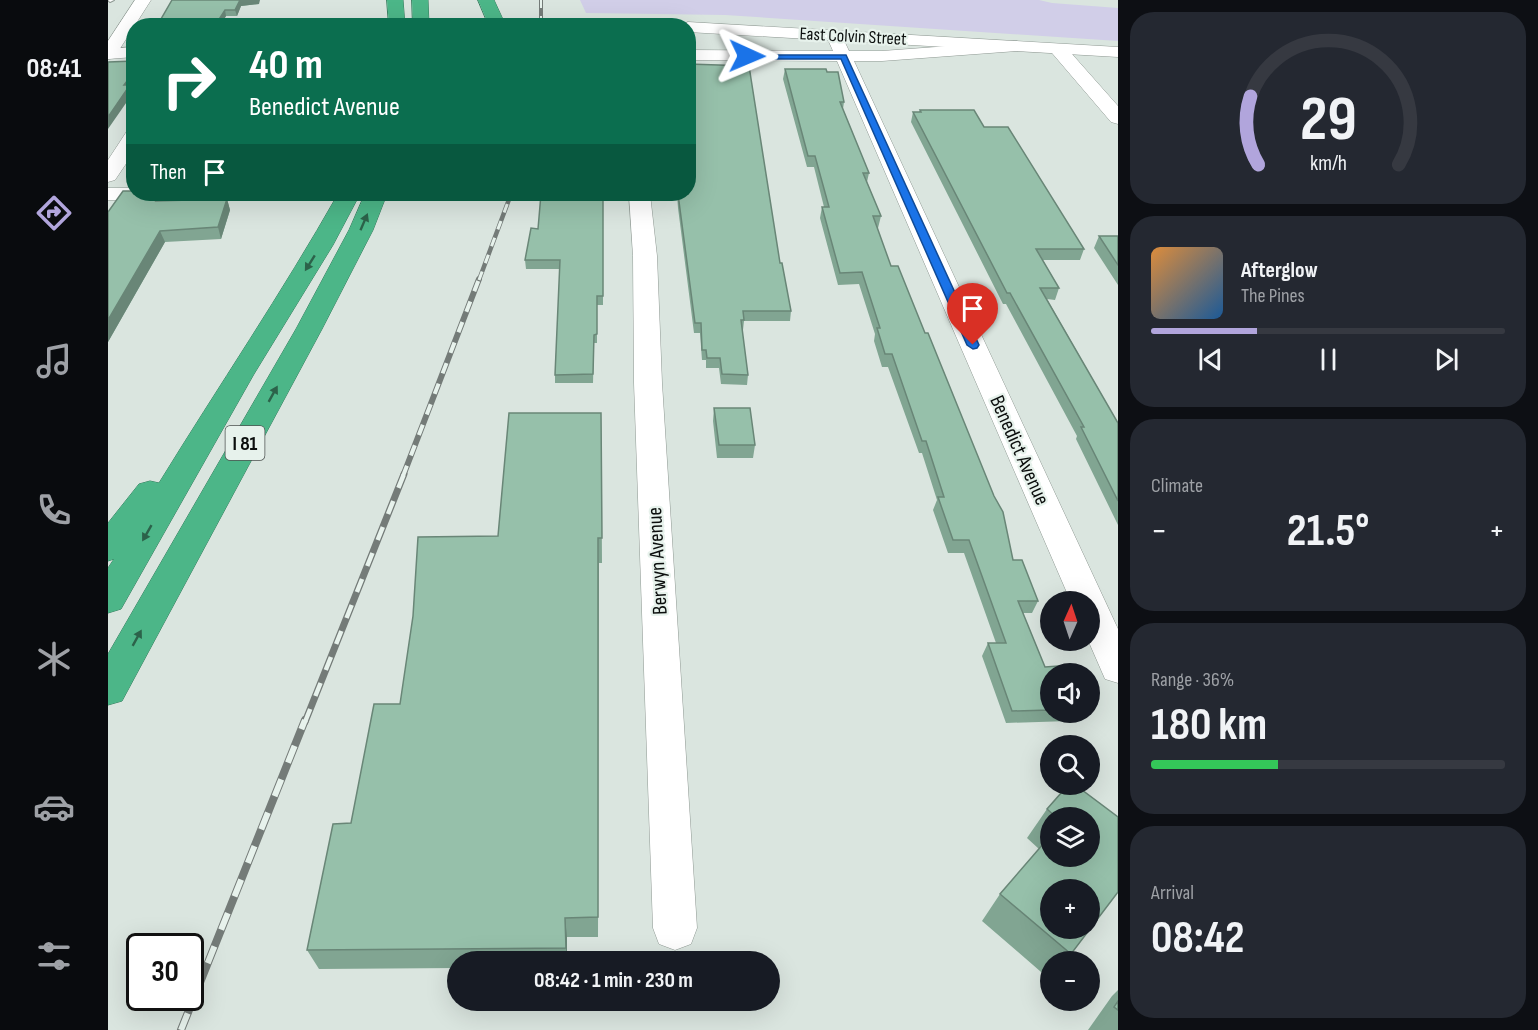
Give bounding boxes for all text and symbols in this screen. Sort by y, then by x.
street label: East Colvin Street [799,23,908,50]
position arrow [715,24,779,88]
text: 40 m [249,40,323,91]
icon: right [150,42,228,120]
text: 08:41 [27,53,81,85]
text: 29 [1300,83,1356,158]
text: Benedict Avenue [249,91,400,123]
text: km/h [1309,151,1347,176]
icon: arrive [198,156,231,189]
text: Then [150,159,186,186]
icon: directions [33,192,75,234]
one-way arrow [360,213,369,231]
one-way arrow [304,254,315,271]
text: Afterglow [1241,257,1318,284]
pin [947,283,998,345]
text: The Pines [1241,284,1305,308]
icon: arrive [956,292,989,325]
icon: music [33,340,75,382]
icon: previous [1194,343,1227,376]
icon: pause [1312,343,1345,376]
icon: next [1430,343,1463,376]
one-way arrow [267,386,278,402]
street label: Benedict Avenue [984,392,1055,509]
road number: I 81 [226,426,264,460]
text: Climate [1151,474,1203,498]
icon: phone [33,489,75,531]
text: 21.5° [1287,504,1369,559]
street label: Berwyn Avenue [642,507,673,615]
text: − [1151,511,1167,551]
text: + [1489,511,1505,551]
one-way arrow [142,525,152,542]
north arrow [1040,591,1100,651]
map controls [1040,591,1100,1011]
one-way arrow [131,630,142,646]
icon: climate [33,638,75,680]
button: sound [1040,663,1100,723]
text: Range · 36% [1151,668,1234,692]
text: 180 km [1151,698,1267,753]
button: search [1040,735,1100,795]
icon: car [33,786,75,828]
button: layers [1040,807,1100,867]
button: + [1040,879,1100,939]
text: Arrival [1151,881,1194,905]
text: 08:42 [1151,911,1244,966]
speed limit sign: 30 [126,933,204,1011]
icon: filters [33,935,75,977]
button: − [1040,951,1100,1011]
text: 08:42 · 1 min · 230 m [534,967,693,994]

